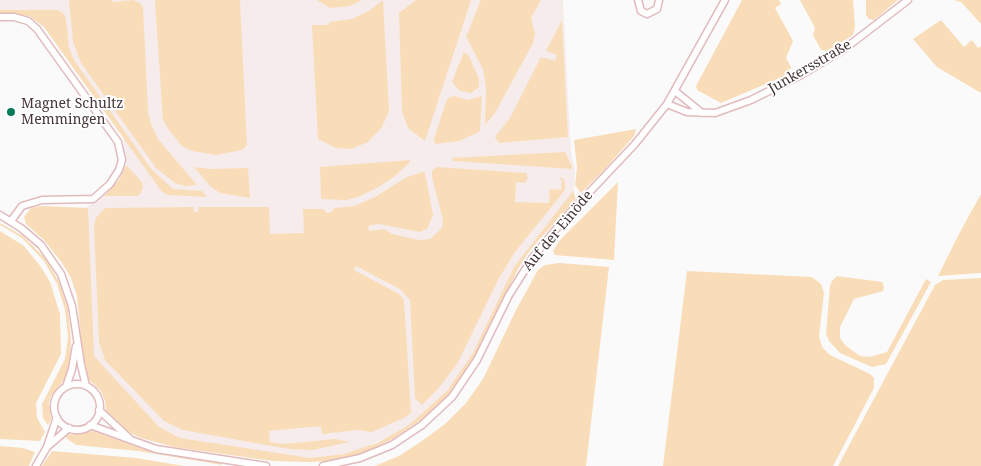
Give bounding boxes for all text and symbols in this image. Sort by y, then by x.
street label: Junkersstraße [765,36,855,98]
place label: Magnet Schultz Memmingen [21,96,123,128]
marker: Magnet Schultz Memmingen [5,106,17,118]
street label: Auf der Einöde [519,187,597,275]

